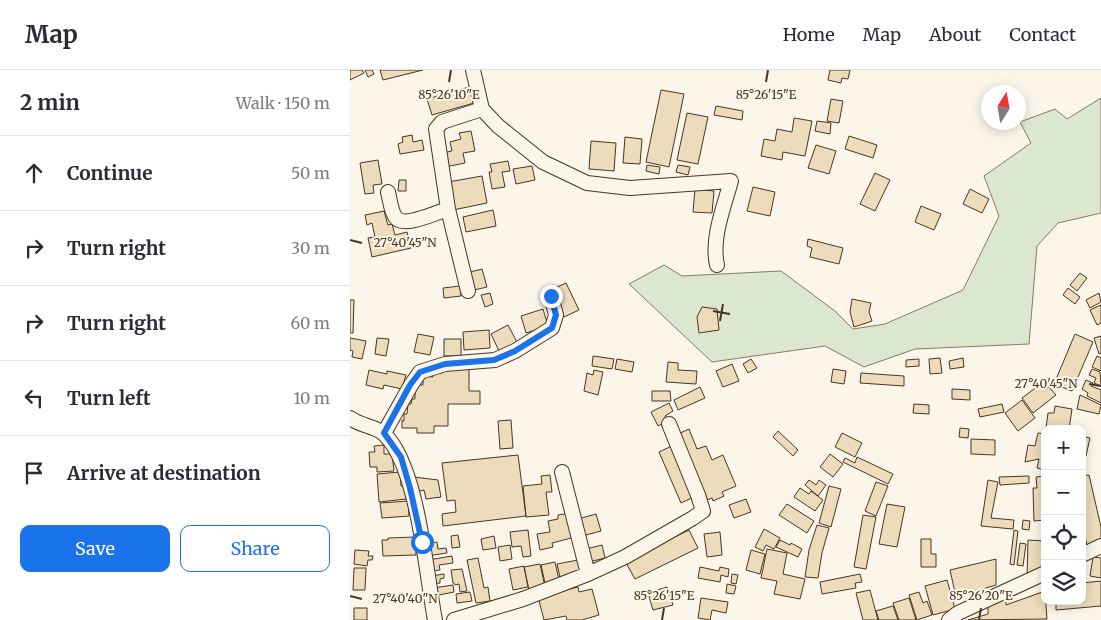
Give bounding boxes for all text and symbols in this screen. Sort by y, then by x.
text: Map [25,19,78,50]
text: Home [783,23,835,46]
text: Map [863,23,901,46]
text: About [929,23,981,46]
text: Contact [1009,23,1076,46]
north arrow [981,85,1026,130]
text: 85°26'10"E [418,87,480,102]
text: 85°26'15"E [736,87,797,102]
text: 2 min [20,89,80,116]
text: Walk · 150 m [236,93,330,113]
icon: ahead [20,159,48,187]
text: Continue [67,161,153,185]
text: 50 m [291,163,330,183]
icon: right [20,234,48,262]
text: 27°40'45"N [373,235,437,250]
text: Turn right [67,236,166,260]
text: 30 m [291,238,330,258]
route end [540,285,563,308]
icon: right [20,309,48,337]
text: Turn right [67,311,166,335]
text: 60 m [290,313,330,333]
text: 27°40'45"N [1014,376,1078,391]
icon: left [20,384,48,412]
text: Turn left [67,386,151,410]
text: 10 m [293,388,330,408]
map controls [1041,425,1086,605]
button: + [1041,425,1086,470]
icon: arrive [20,459,48,487]
text: Arrive at destination [67,461,261,485]
button: − [1041,470,1086,515]
button: locate [1041,515,1086,560]
button: Save [20,525,170,572]
button: Share [180,525,330,572]
route start [411,531,434,554]
button: layers [1041,560,1086,605]
text: 85°26'15"E [634,588,695,603]
text: 85°26'20"E [949,588,1013,603]
text: 27°40'40"N [372,591,438,606]

